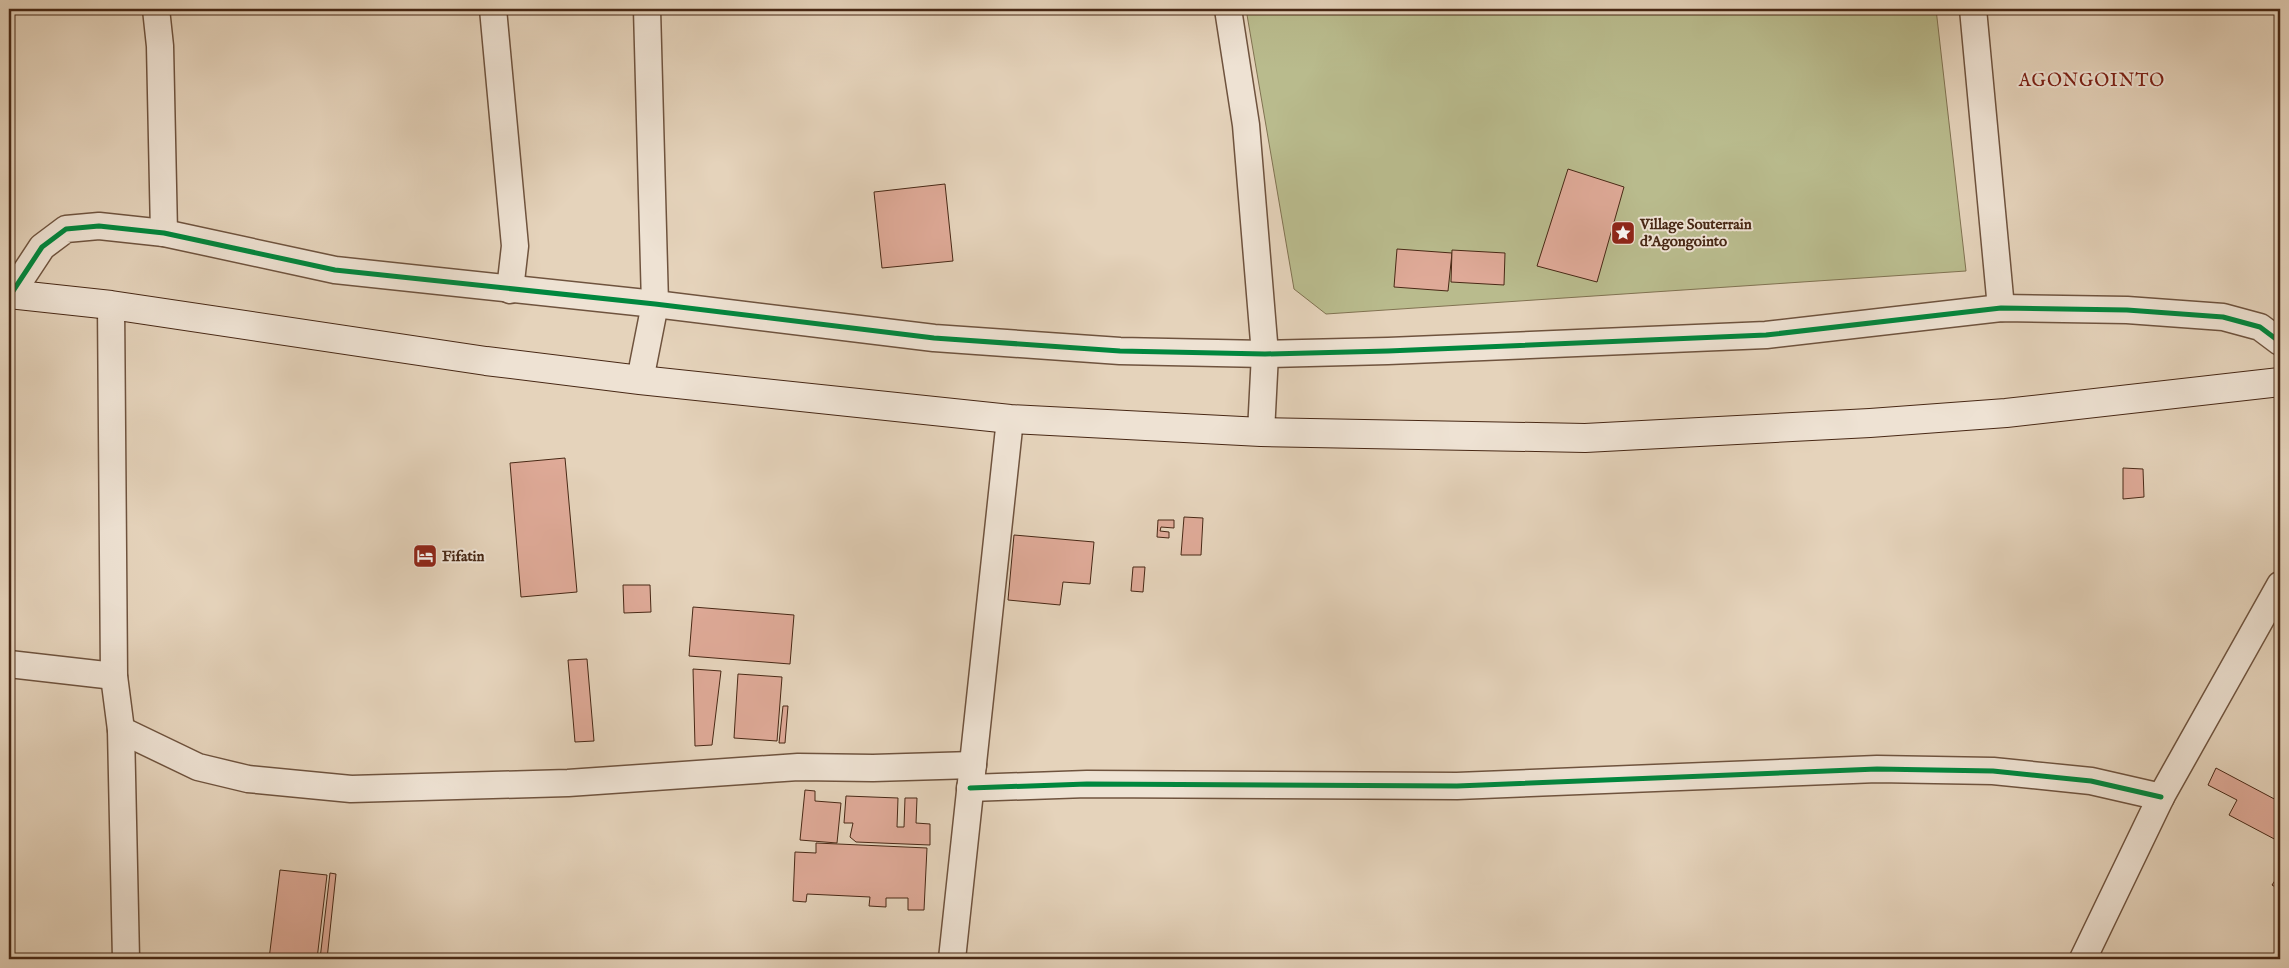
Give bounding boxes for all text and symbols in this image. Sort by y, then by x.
district label: AGONGOINTO [2018,70,2165,93]
place label: Village Souterrain d'Agongointo [1639,215,1752,251]
place icon: Village Souterrain d'Agongointo [1610,220,1636,246]
hotel icon: Fifatin [412,543,438,569]
place label: Fifatin [442,547,485,566]

